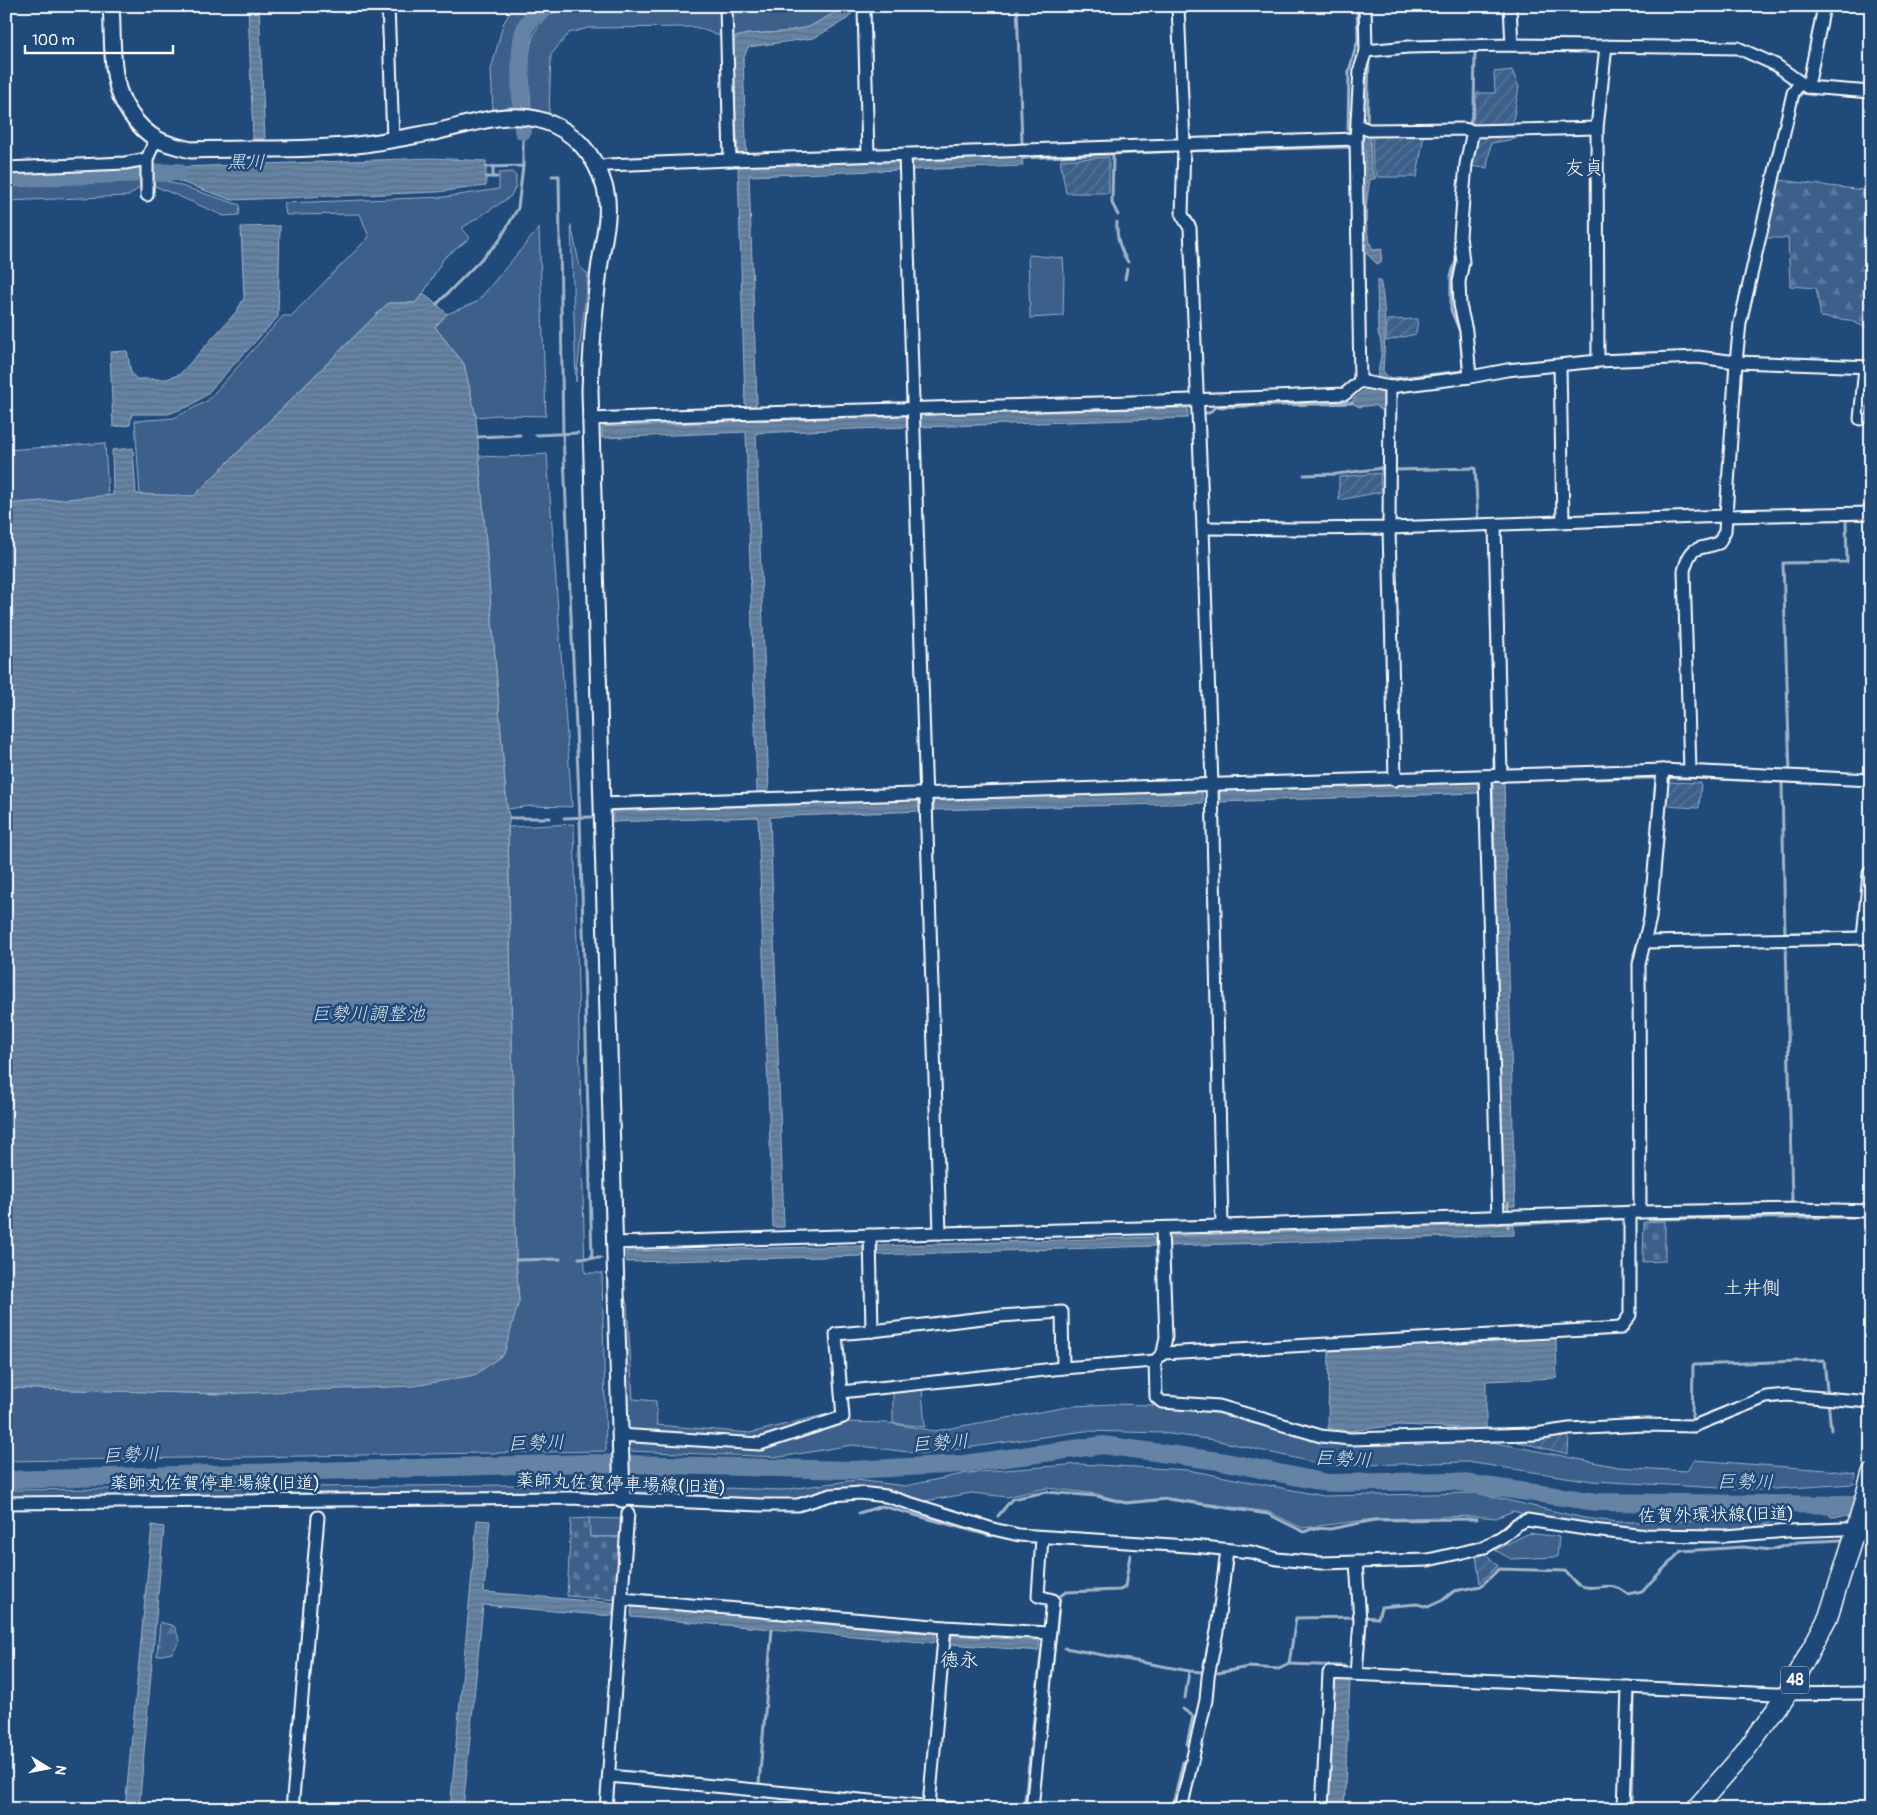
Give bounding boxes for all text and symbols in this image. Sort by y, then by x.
scale bar [25,22,172,54]
text: 100 m [32,31,75,50]
water label: 黒川 [227,150,265,174]
district label: 友貞 [1565,156,1603,180]
water label: 巨勢川調整池 [311,1002,426,1026]
district label: 土井側 [1723,1276,1781,1300]
water label: 巨勢川 [911,1429,969,1457]
water label: 巨勢川 [507,1430,565,1456]
water label: 巨勢川 [102,1442,160,1468]
water label: 巨勢川 [1314,1446,1372,1472]
street label: 薬師丸佐賀停車場線(旧道) [516,1469,726,1499]
water label: 巨勢川 [1716,1470,1774,1494]
street label: 薬師丸佐賀停車場線(旧道) [110,1472,320,1495]
street label: 佐賀外環状線(旧道) [1638,1502,1794,1528]
district label: 徳永 [940,1648,978,1672]
road number: 48 [1781,1666,1809,1694]
north arrow [22,1742,72,1792]
text: N [51,1764,70,1776]

